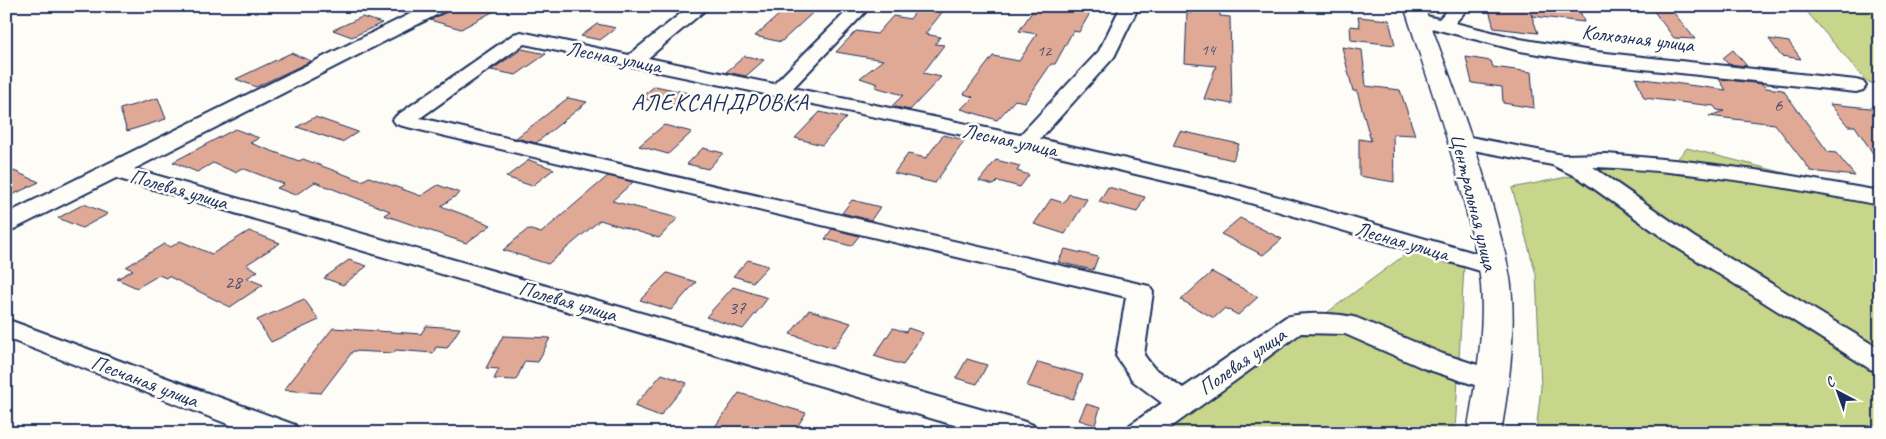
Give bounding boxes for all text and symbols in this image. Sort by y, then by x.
street label: Колхозная улица [1580,18,1697,58]
street label: Лесная улица [564,35,666,79]
house number: 14 [1201,40,1217,60]
house number: 12 [1037,41,1053,61]
district label: АЛЕКСАНДРОВКА [631,87,809,117]
house number: 6 [1774,93,1784,117]
street label: Лесная улица [960,117,1062,163]
street label: Центральная улица [1444,131,1504,275]
street label: Полевая улица [127,163,233,216]
street label: Лесная улица [1352,215,1454,267]
house number: 28 [224,270,244,294]
street label: Полевая улица [516,275,622,328]
house number: 37 [728,296,747,320]
street label: Полевая улица [1193,320,1292,400]
street label: Песчаная улица [88,349,204,414]
north arrow [1814,366,1864,416]
text: С [1822,373,1840,391]

